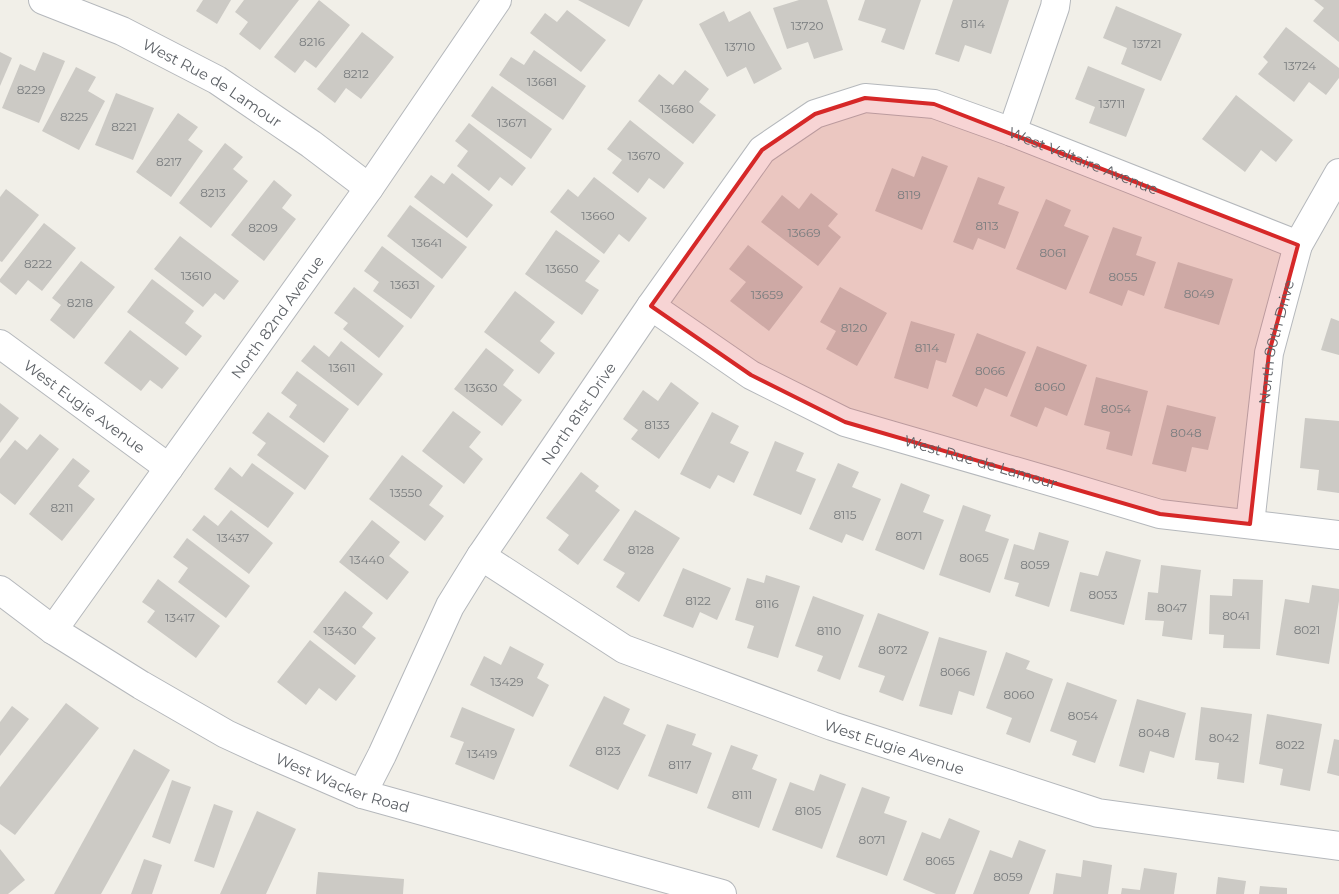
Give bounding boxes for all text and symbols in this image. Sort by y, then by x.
house number: 8114 [961,16,985,31]
house number: 13720 [791,18,823,33]
street label: West Rue de Lamour [140,34,286,131]
house number: 8216 [299,34,325,49]
house number: 13721 [1132,36,1162,51]
house number: 13710 [725,39,755,54]
house number: 13724 [1284,58,1316,73]
house number: 8212 [343,66,369,81]
house number: 13681 [527,74,557,89]
house number: 8229 [17,82,45,97]
house number: 13711 [1099,96,1125,111]
house number: 13680 [660,101,694,116]
house number: 8225 [60,109,88,124]
house number: 13671 [497,115,527,130]
house number: 8221 [111,119,137,134]
street label: West Voltaire Avenue [1006,122,1161,198]
house number: 13670 [627,148,661,163]
house number: 8217 [156,154,182,169]
house number: 8213 [200,185,226,200]
house number: 8119 [897,187,921,202]
house number: 13660 [581,208,615,223]
house number: 8113 [975,218,999,233]
house number: 8209 [248,220,278,235]
house number: 13669 [787,225,821,240]
house number: 13641 [412,235,442,250]
house number: 8061 [1039,245,1067,260]
street label: North 82nd Avenue [226,251,327,382]
house number: 8222 [24,256,52,271]
house number: 13650 [545,261,579,276]
house number: 13610 [181,268,211,283]
house number: 8055 [1108,269,1138,284]
house number: 13631 [390,277,420,292]
street label: North 80th Drive [1254,278,1298,405]
house number: 8049 [1184,286,1214,301]
house number: 13659 [751,287,783,302]
house number: 8218 [67,295,94,310]
house number: 8120 [841,320,867,335]
house number: 8114 [915,340,939,355]
street label: West Eugie Avenue [20,355,149,457]
street label: North 81st Drive [537,358,620,468]
house number: 13611 [328,360,356,375]
house number: 8066 [975,363,1005,378]
house number: 8060 [1035,379,1065,394]
house number: 13630 [464,380,498,395]
house number: 8054 [1101,401,1131,416]
house number: 8133 [644,417,670,432]
house number: 8048 [1170,425,1202,440]
street label: West Rue de Lamour [902,430,1060,492]
house number: 13550 [390,485,422,500]
house number: 8211 [50,500,74,515]
house number: 8115 [833,507,857,522]
house number: 8071 [895,528,923,543]
house number: 13437 [217,530,249,545]
house number: 8128 [628,542,655,557]
house number: 8065 [959,550,989,565]
house number: 13440 [350,552,385,567]
house number: 8059 [1020,557,1050,572]
house number: 8053 [1088,587,1118,602]
house number: 8122 [685,593,711,608]
house number: 8116 [755,596,779,611]
house number: 8047 [1157,600,1187,615]
house number: 8041 [1222,608,1250,623]
house number: 13417 [165,610,195,625]
house number: 8021 [1294,622,1320,637]
house number: 13430 [323,623,357,638]
house number: 8110 [817,623,841,638]
house number: 8072 [878,642,908,657]
house number: 8066 [940,664,970,679]
house number: 13429 [490,674,524,689]
house number: 8060 [1004,687,1034,702]
house number: 8054 [1068,708,1098,723]
street label: West Eugie Avenue [822,715,967,778]
house number: 8048 [1138,725,1170,740]
house number: 8042 [1209,730,1239,745]
house number: 8022 [1275,737,1305,752]
house number: 8123 [595,743,621,758]
house number: 13419 [467,746,497,761]
street label: West Wacker Road [273,748,412,816]
house number: 8117 [668,757,692,772]
house number: 8111 [732,787,752,802]
house number: 8105 [795,803,822,818]
house number: 8071 [858,832,886,847]
house number: 8065 [925,853,955,868]
house number: 8059 [993,869,1023,884]

